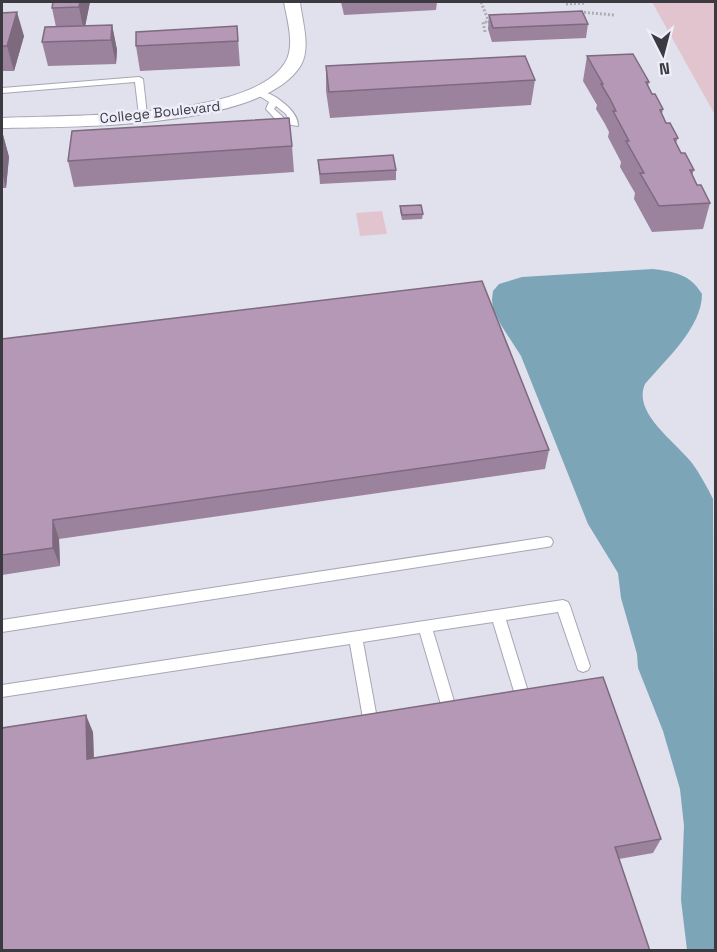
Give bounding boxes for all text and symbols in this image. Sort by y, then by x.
north arrow [633,24,693,84]
text: N [658,57,671,79]
street label: College Boulevard [99,97,221,127]

